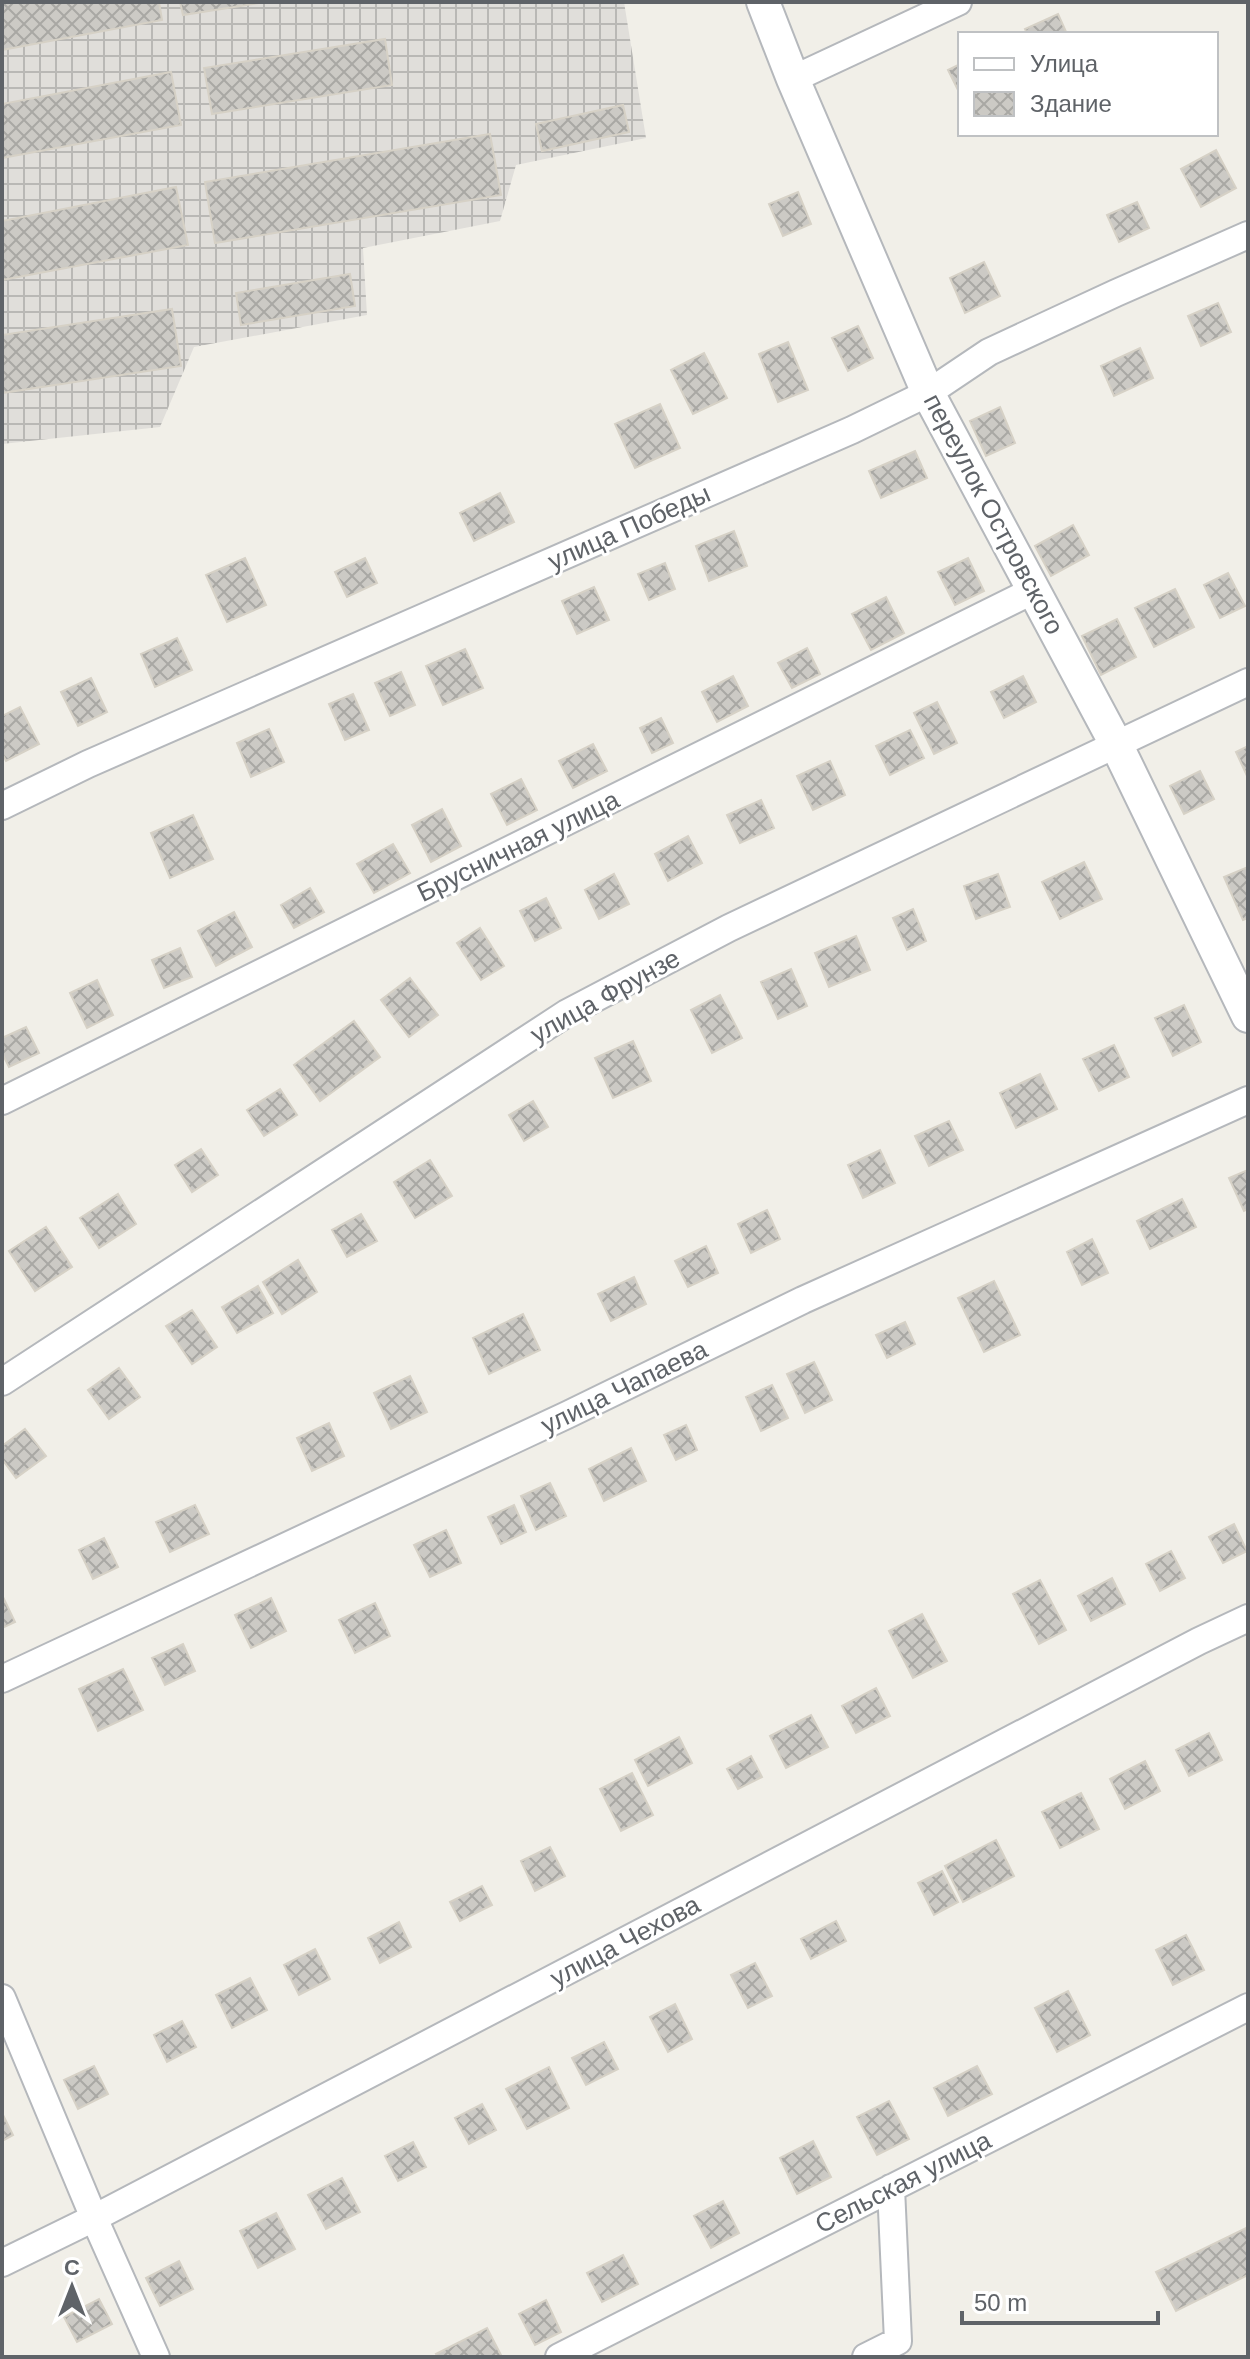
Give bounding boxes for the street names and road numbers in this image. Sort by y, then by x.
street label: переулок Островского [918,389,1070,639]
street label: улица Победы [543,478,715,576]
street label: Брусничная улица [412,784,624,908]
street label: улица Фрунзе [525,943,685,1049]
street label: улица Чапаева [536,1334,713,1440]
street label: улица Чехова [545,1889,705,1993]
street label: Сельская улица [810,2125,996,2239]

